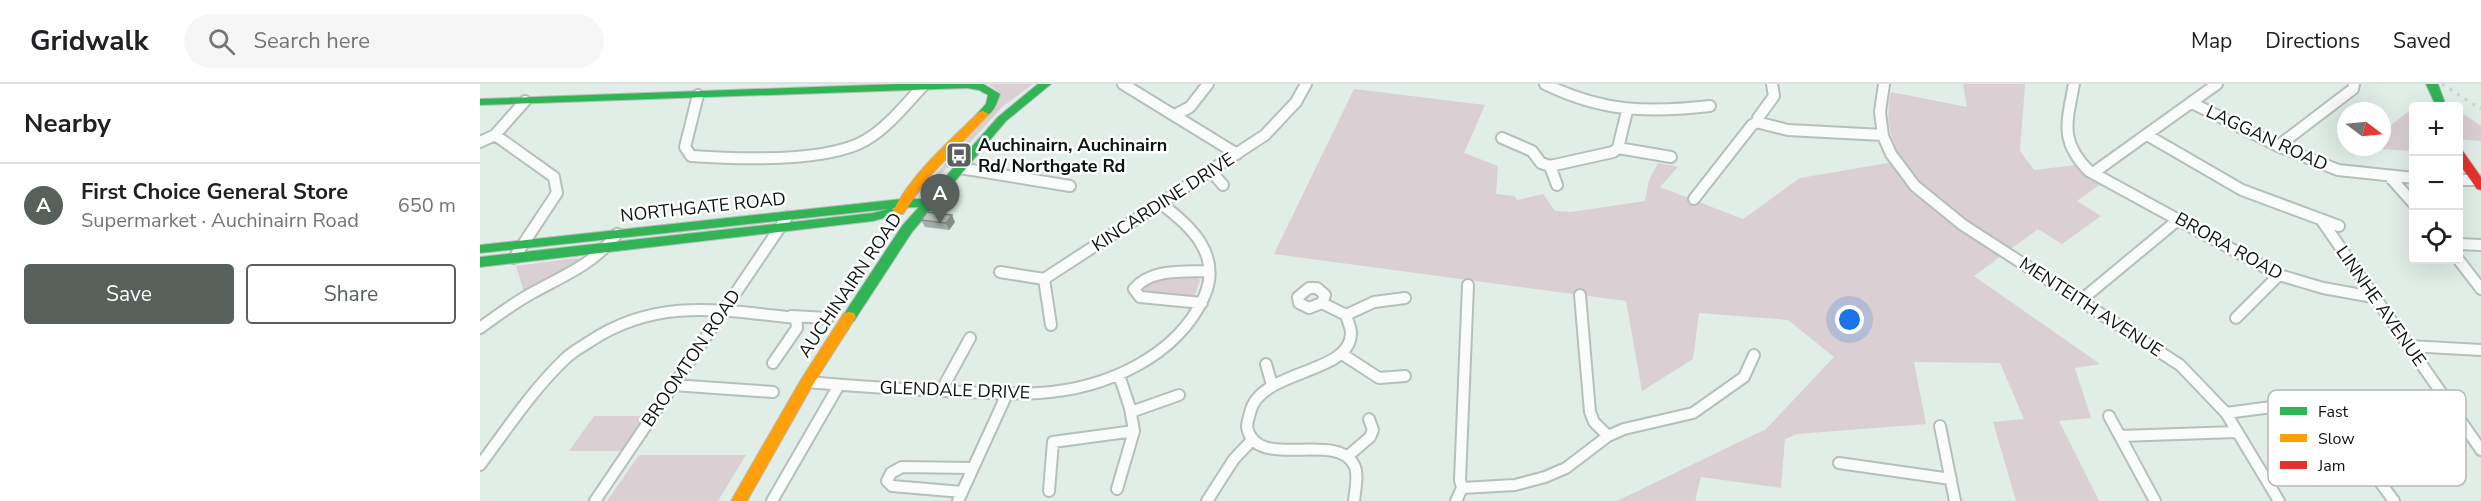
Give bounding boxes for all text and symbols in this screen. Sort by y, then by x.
search box [184,14,604,68]
text: Gridwalk [30,22,148,60]
icon: search [205,25,238,58]
text: Search here [253,26,370,56]
text: Map [2191,27,2232,55]
text: Directions [2265,27,2360,55]
text: Saved [2393,27,2451,55]
street label: LAGGAN ROAD [2202,99,2332,177]
north arrow [2337,102,2391,156]
map controls [2409,102,2463,264]
button: + [2409,102,2463,156]
text: Nearby [24,106,111,141]
place label: Auchinairn, Auchinairn Rd/ Northgate Rd [978,133,1167,178]
bus stop icon: Auchinairn, Auchinairn Rd/ Northgate Rd [944,140,974,170]
street label: KINCARDINE DRIVE [1087,147,1239,257]
button: − [2409,156,2463,210]
pin: A [920,174,960,224]
text: First Choice General Store [81,177,348,207]
street label: NORTHGATE ROAD [619,186,787,228]
text: A [36,192,51,219]
text: 650 m [398,192,456,219]
text: Supermarket · Auchinairn Road [81,207,359,234]
street label: BRORA ROAD [2171,207,2287,285]
street label: AUCHINAIRN ROAD [793,208,907,362]
button: locate [2409,210,2463,264]
street label: LINNHE AVENUE [2331,241,2431,371]
street label: MENTEITH AVENUE [2015,252,2167,362]
button: Save [24,264,234,324]
button: Share [246,264,456,324]
street label: BROOMTON ROAD [636,285,746,431]
your location [1835,305,1864,334]
street label: GLENDALE DRIVE [879,375,1031,405]
legend [2268,390,2466,486]
text: Fast [2318,401,2349,423]
text: Slow [2318,428,2355,450]
text: Jam [2317,455,2345,477]

